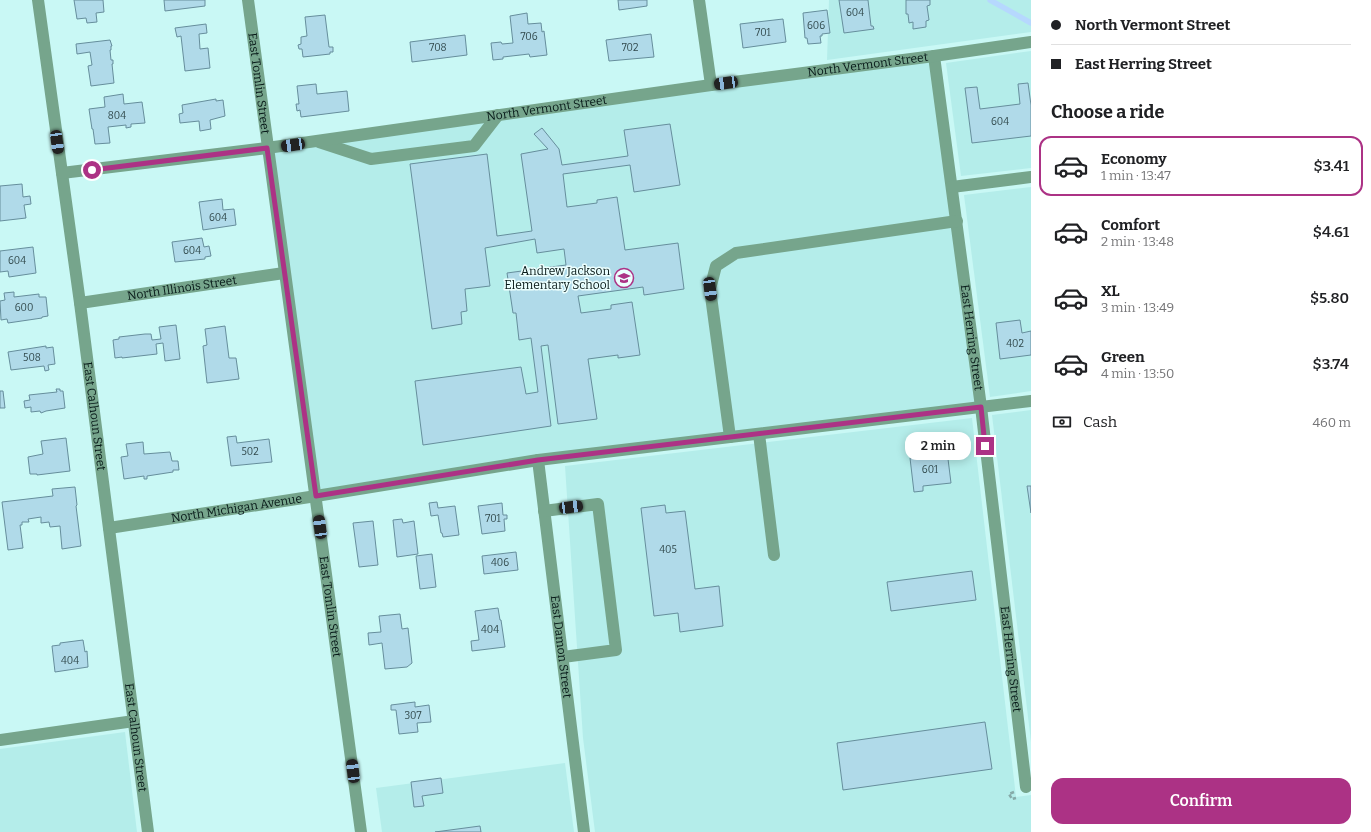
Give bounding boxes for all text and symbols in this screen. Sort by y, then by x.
house number: 604 [846,7,864,19]
text: North Vermont Street [1075,16,1230,34]
house number: 606 [807,20,825,32]
house number: 701 [755,27,771,39]
house number: 706 [520,31,538,43]
street label: East Tomlin Street [245,32,273,135]
house number: 708 [429,42,447,54]
house number: 702 [622,42,638,54]
street label: North Vermont Street [807,50,929,79]
text: East Herring Street [1075,55,1212,73]
car [713,75,739,91]
street label: North Vermont Street [486,93,608,124]
text: Choose a ride [1051,101,1164,123]
house number: 804 [108,110,126,122]
house number: 604 [991,116,1009,128]
car [49,129,65,155]
car [280,137,306,153]
icon: car [1053,148,1089,184]
text: Economy [1101,150,1167,168]
text: $3.41 [1313,157,1349,175]
route start [83,161,101,179]
text: 1 min · 13:47 [1101,168,1171,183]
house number: 604 [209,212,227,224]
icon: car [1053,214,1089,250]
text: Comfort [1101,216,1160,234]
text: $4.61 [1313,223,1349,241]
text: 2 min · 13:48 [1101,234,1174,249]
house number: 604 [183,245,201,257]
house number: 604 [8,255,26,267]
place label: Andrew Jackson Elementary School [504,264,611,292]
school or university icon: Andrew Jackson Elementary School [613,267,635,289]
street label: North Illinois Street [126,273,238,303]
car [702,276,718,302]
icon: car [1053,280,1089,316]
text: XL [1101,282,1120,300]
street label: East Herring Street [958,284,986,392]
text: $5.80 [1310,289,1349,307]
text: 3 min · 13:49 [1101,300,1174,315]
house number: 600 [15,302,33,314]
house number: 402 [1006,338,1024,350]
icon: car [1053,346,1089,382]
text: Green [1101,348,1145,366]
house number: 508 [23,352,41,364]
text: $3.74 [1313,355,1349,373]
street label: East Calhoun Street [81,361,109,472]
text: 4 min · 13:50 [1101,366,1174,381]
icon: cash [1051,411,1073,433]
text: Cash [1083,413,1117,431]
text: 460 m [1312,415,1351,430]
callout: 2 min [905,432,971,460]
route end [976,437,994,455]
text: 2 min [921,438,955,453]
house number: 502 [241,446,259,458]
house number: 601 [922,464,938,476]
street label: North Michigan Avenue [170,491,303,525]
car [558,500,584,514]
house number: 701 [485,513,501,525]
car [312,514,328,540]
house number: 405 [659,544,677,556]
street label: East Tomlin Street [316,555,344,659]
house number: 406 [491,557,509,569]
street label: East Damon Street [548,594,574,699]
street label: East Herring Street [998,605,1024,714]
house number: 404 [481,624,499,636]
house number: 404 [61,655,79,667]
street label: East Calhoun Street [122,682,150,793]
house number: 307 [404,710,422,722]
car [346,758,360,784]
button: Confirm [1051,778,1351,824]

